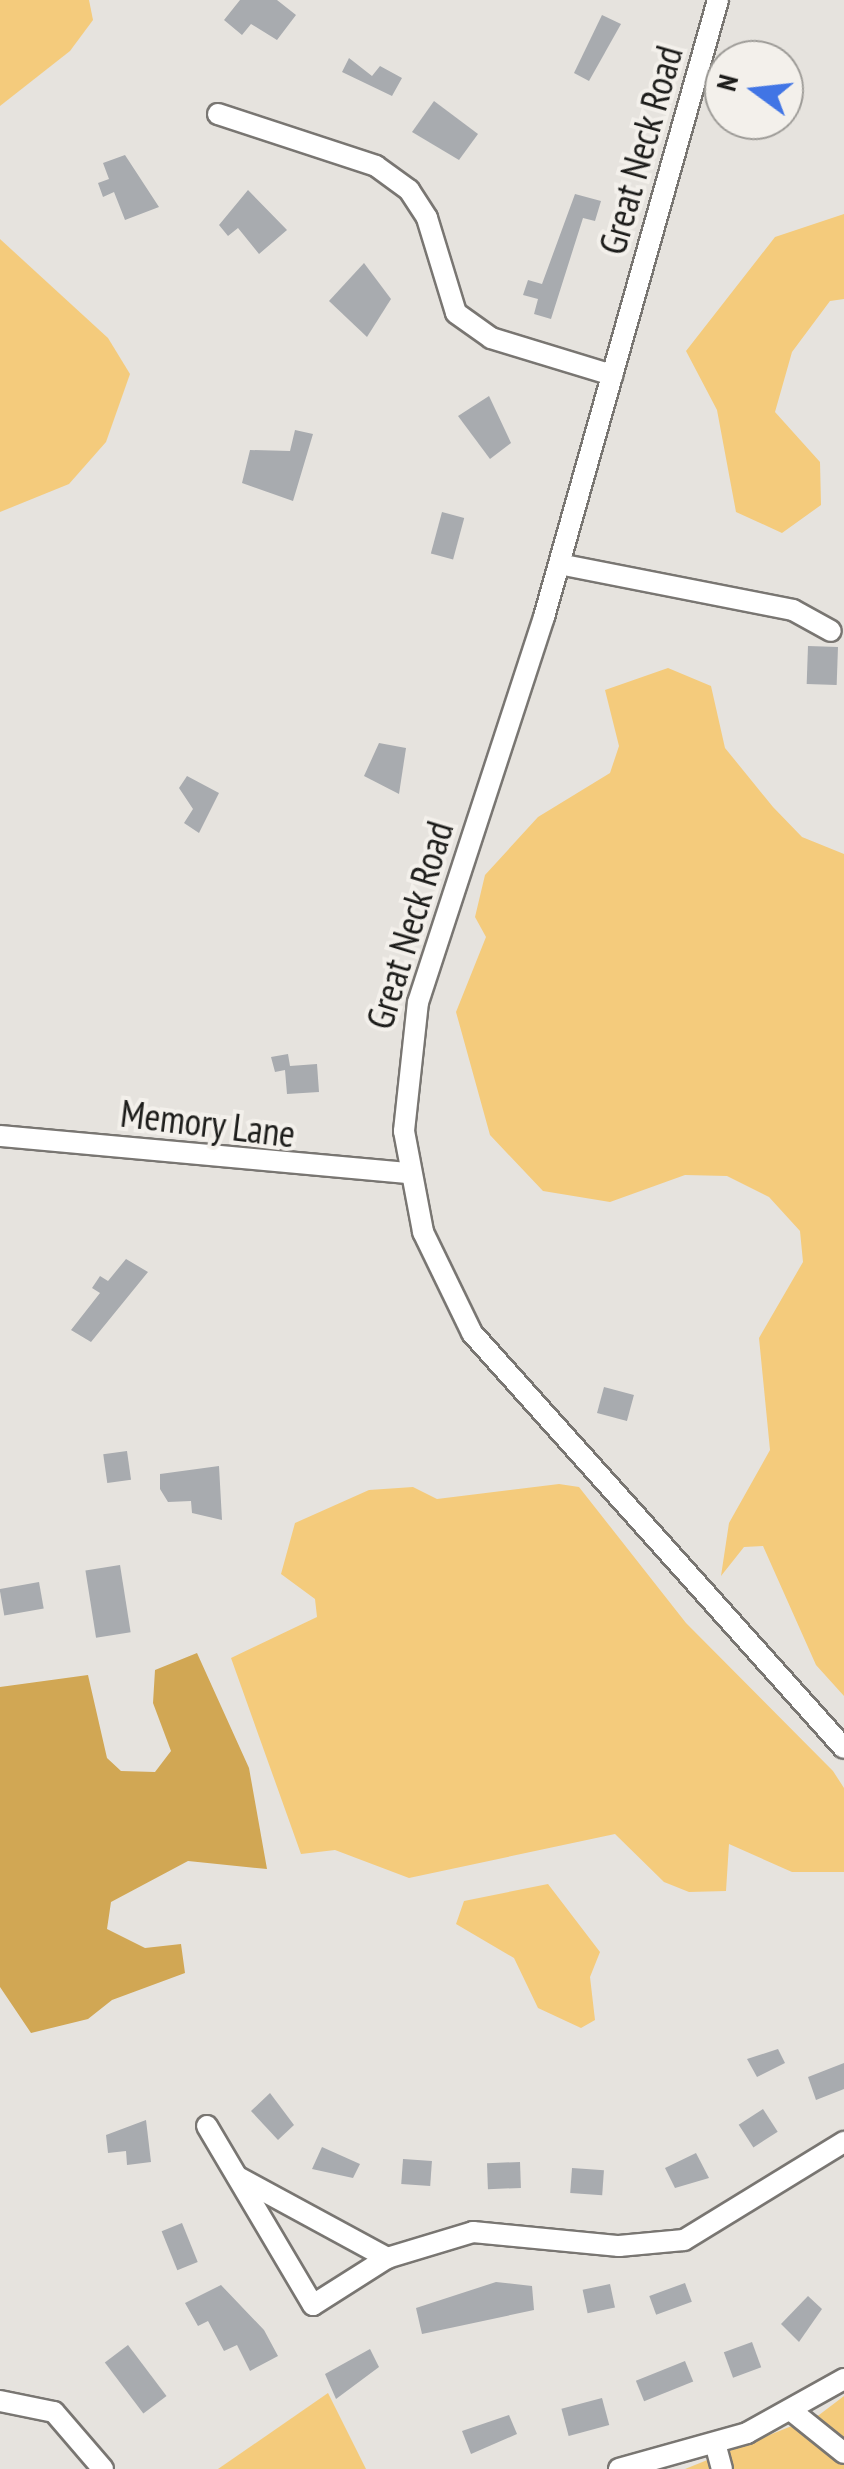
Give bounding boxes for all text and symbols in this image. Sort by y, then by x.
street label: Great Neck Road [588,40,692,260]
north arrow [704,40,804,140]
text: N [707,71,746,95]
street label: Great Neck Road [356,815,462,1035]
street label: Memory Lane [118,1090,298,1156]

